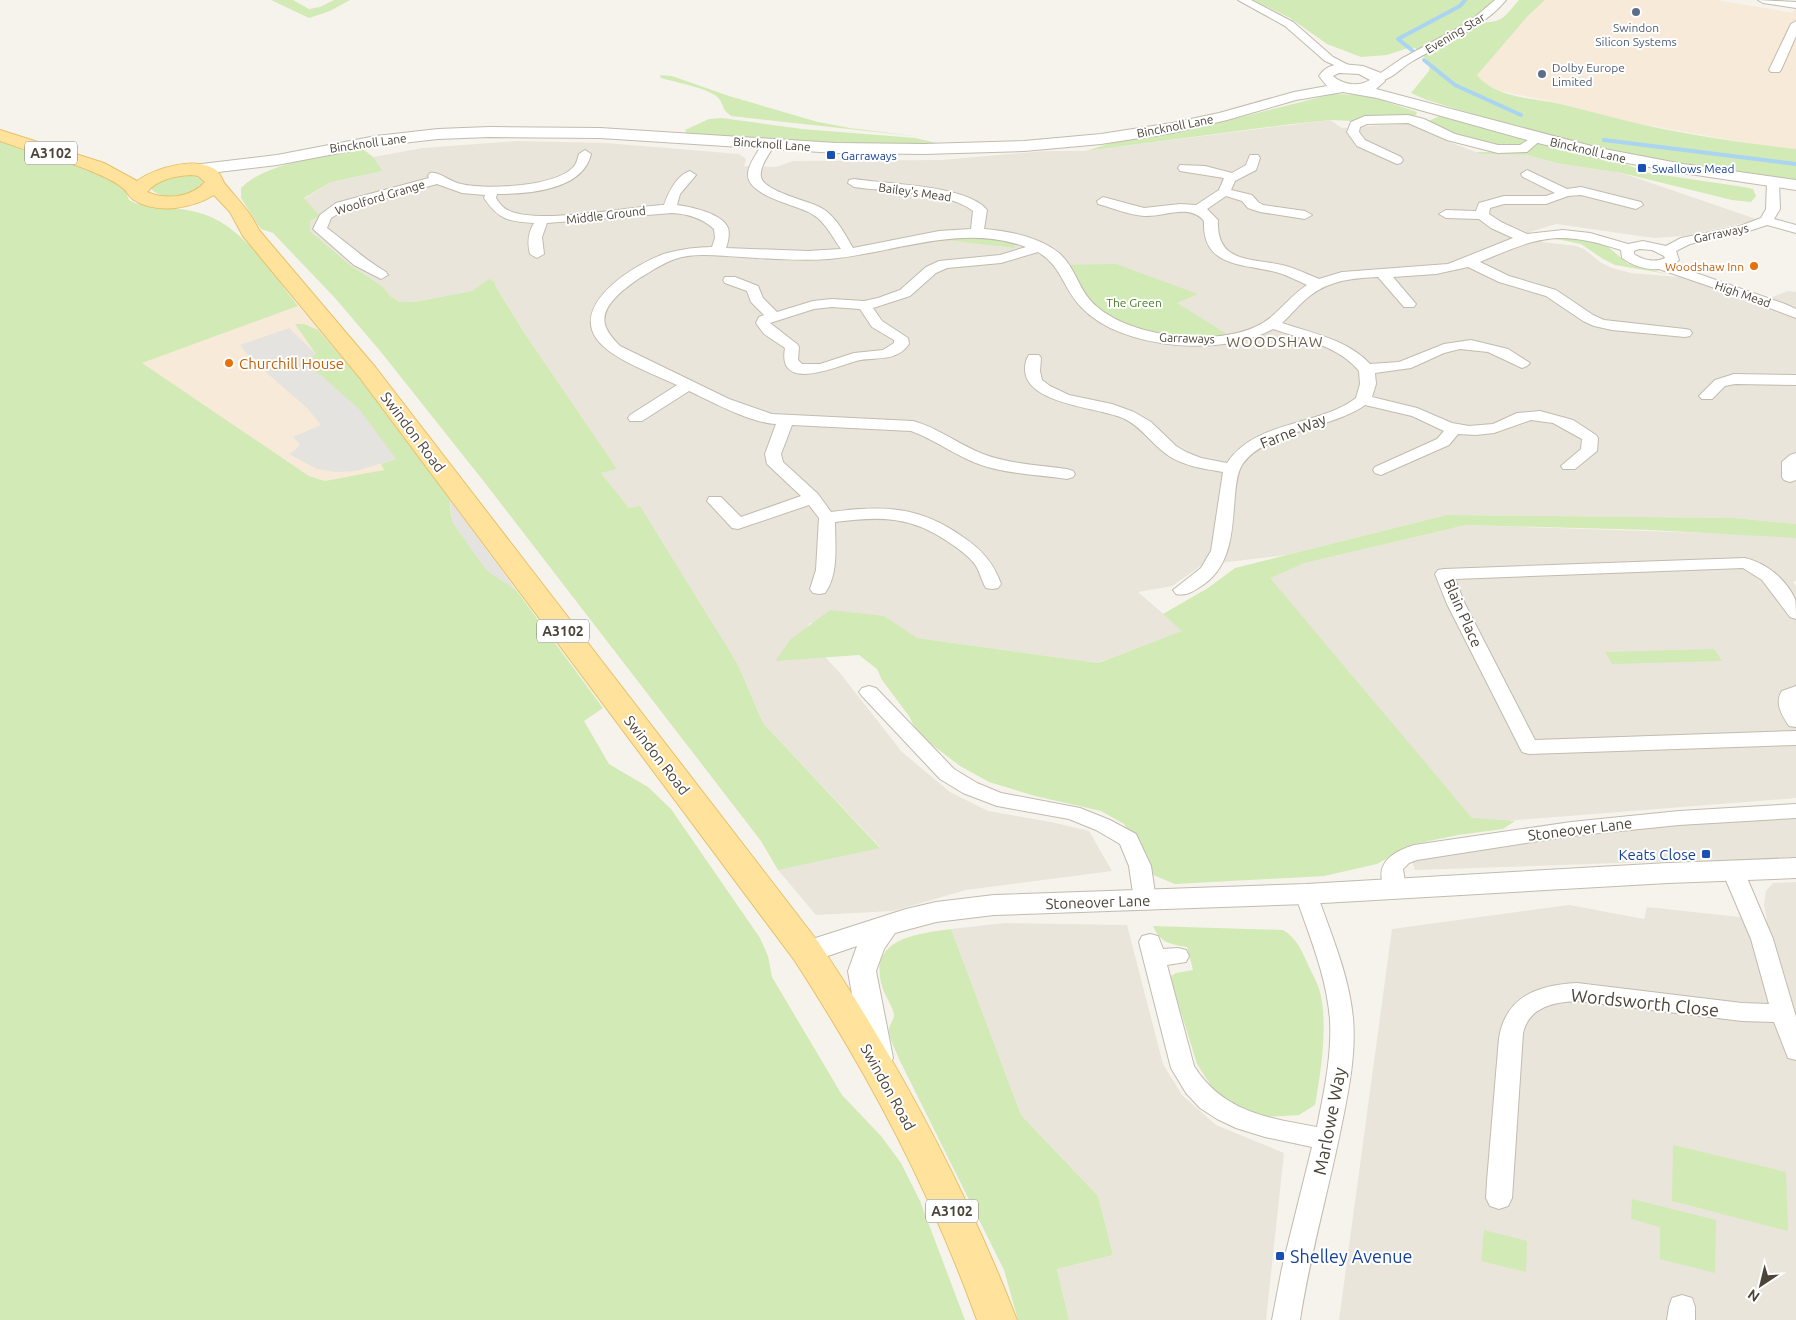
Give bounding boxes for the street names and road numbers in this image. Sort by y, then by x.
street label: Evening Star [1423,10,1487,56]
street label: Bincknoll Lane [1136,112,1214,140]
street label: Bincknoll Lane [329,131,407,155]
street label: Bincknoll Lane [733,135,811,153]
street label: Bincknoll Lane [1549,135,1627,165]
road number: A3102 [25,142,77,164]
street label: Woolford Grange [334,177,426,217]
street label: Bailey's Mead [878,180,952,204]
street label: Middle Ground [565,204,647,226]
street label: Garraways [1692,221,1750,245]
street label: High Mead [1713,278,1773,310]
street label: Garraways [1159,331,1215,345]
street label: Swindon Road [377,389,449,475]
street label: Farne Way [1258,410,1328,452]
street label: Blain Place [1440,576,1486,650]
road number: A3102 [537,620,589,642]
street label: Swindon Road [621,712,693,798]
street label: Stoneover Lane [1527,814,1633,844]
street label: Stoneover Lane [1045,892,1151,912]
street label: Wordsworth Close [1570,984,1720,1020]
street label: Swindon Road [857,1041,919,1133]
street label: Marlowe Way [1309,1065,1349,1176]
road number: A3102 [926,1200,978,1222]

